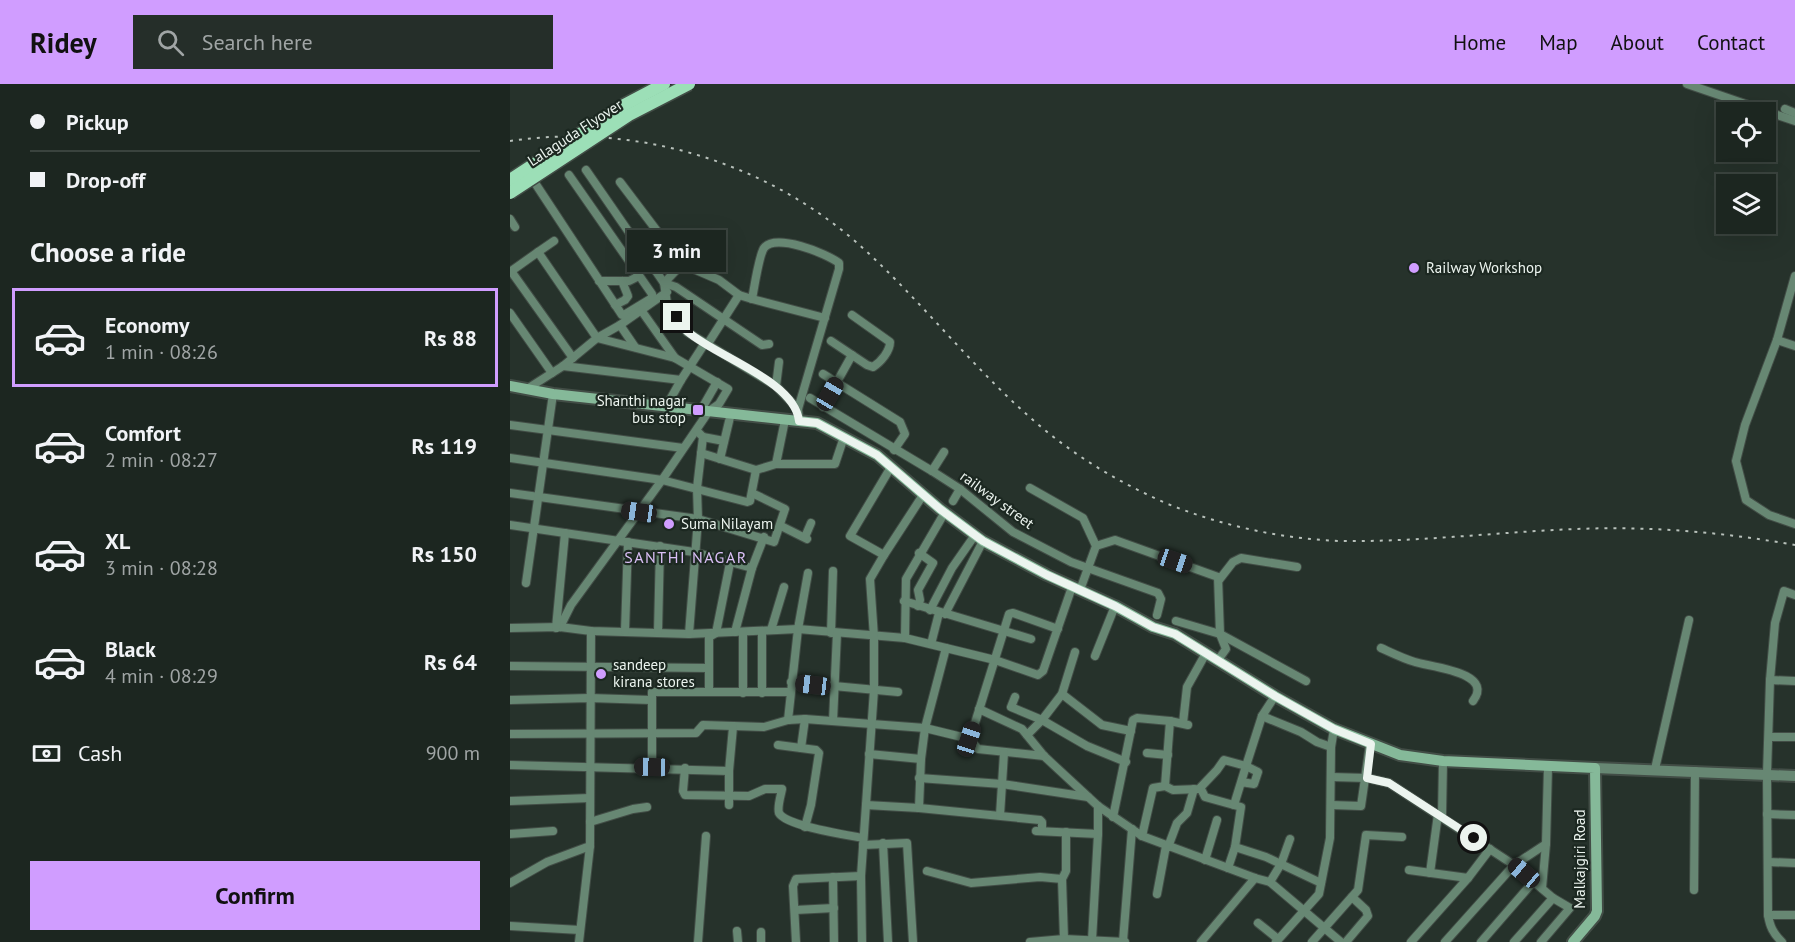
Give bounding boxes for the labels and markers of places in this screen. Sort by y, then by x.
place label: Railway Workshop [1426,258,1542,277]
marker: Railway Workshop [1407,261,1421,275]
place label: Shanthi nagar bus stop [597,391,686,427]
marker: Shanthi nagar bus stop [691,403,705,417]
place label: Suma Nilayam [681,514,773,533]
marker: Suma Nilayam [662,517,676,531]
place label: sandeep kirana stores [613,655,695,691]
marker: sandeep kirana stores [594,667,608,681]

